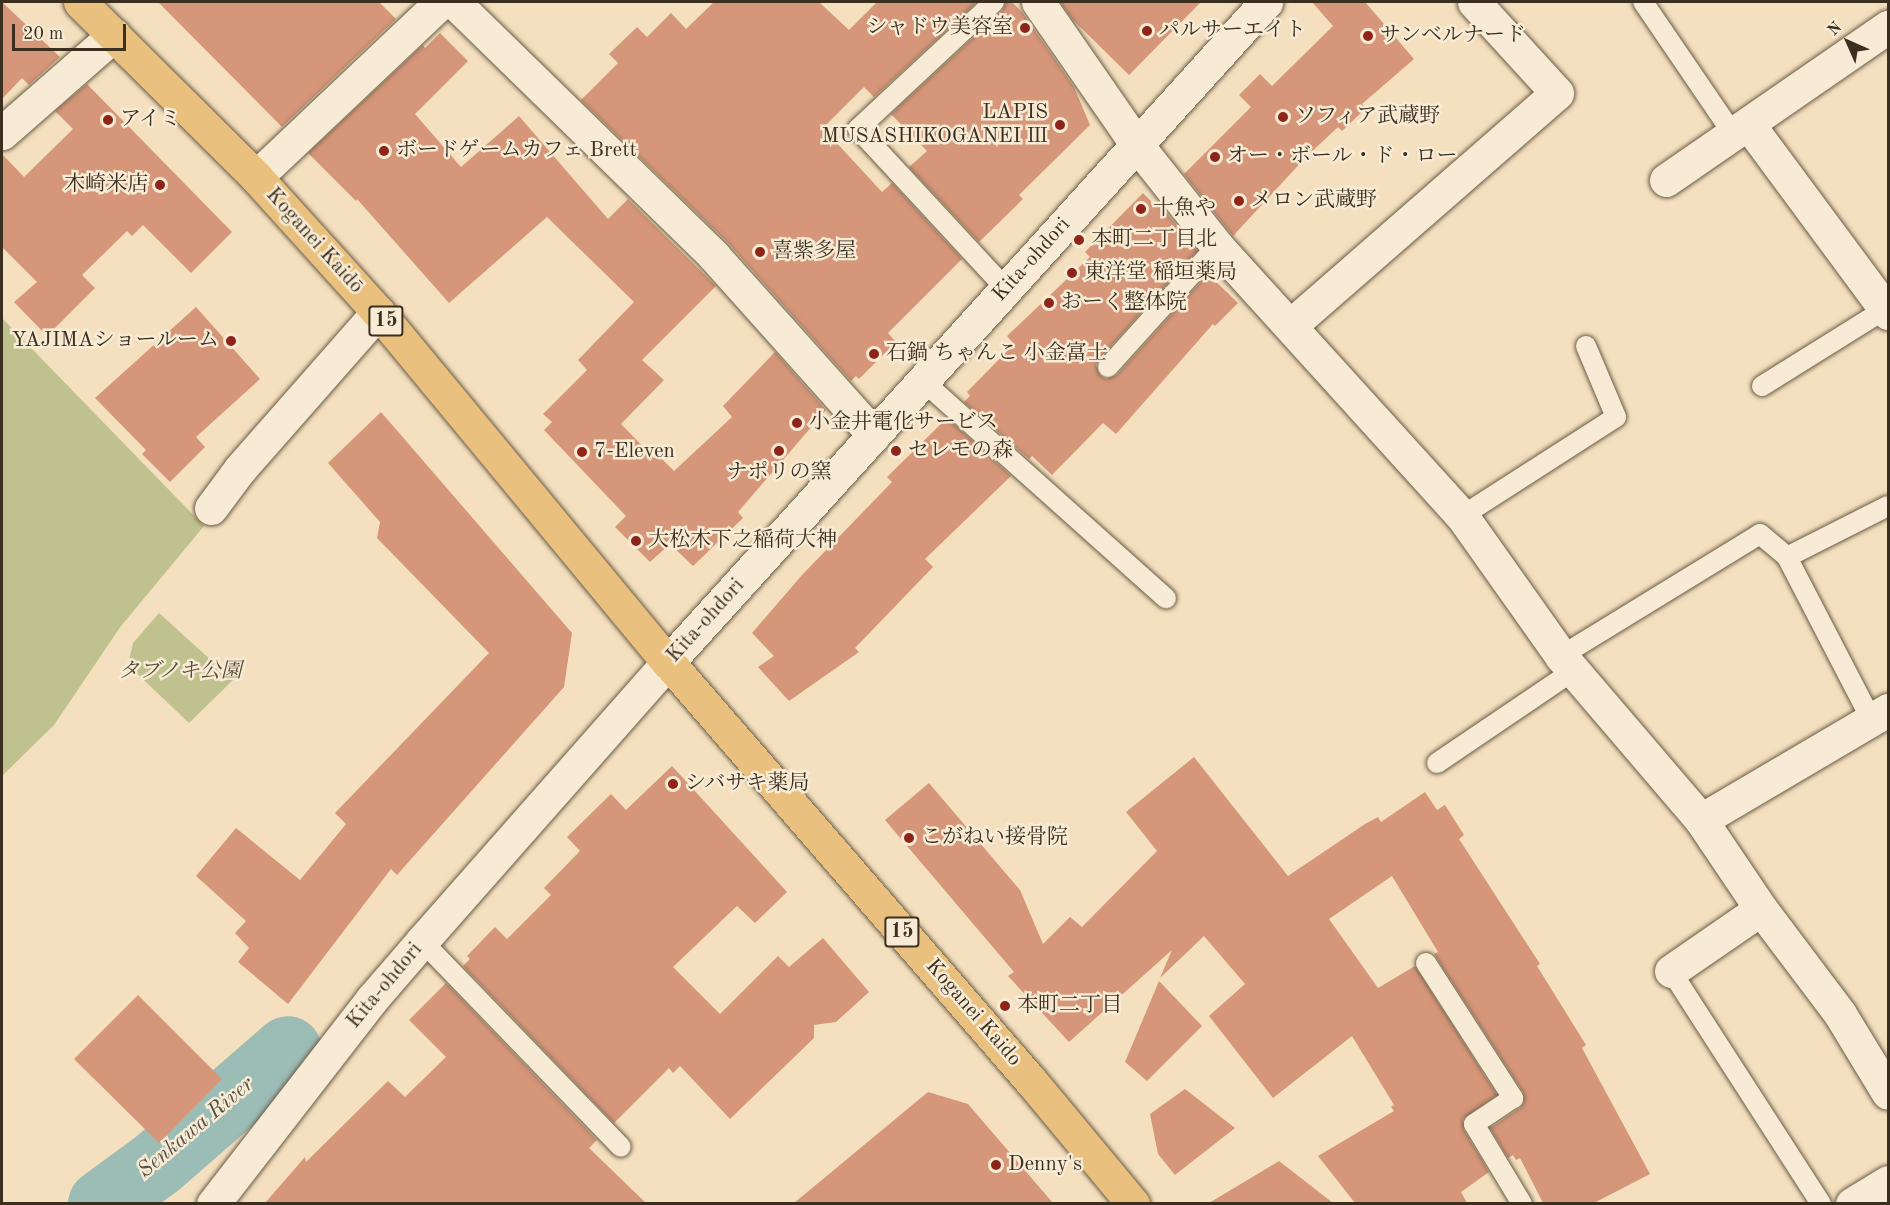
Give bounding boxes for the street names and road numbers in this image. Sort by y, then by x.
street label: Koganei Kaidō [260,183,368,299]
street label: Kita-ohdori [988,213,1076,307]
road number: 15 [368,304,404,338]
street label: Kita-ohdori [662,574,750,668]
road number: 15 [884,915,920,949]
street label: Kita-ohdori [342,938,428,1034]
street label: Koganei Kaido [920,954,1026,1072]

